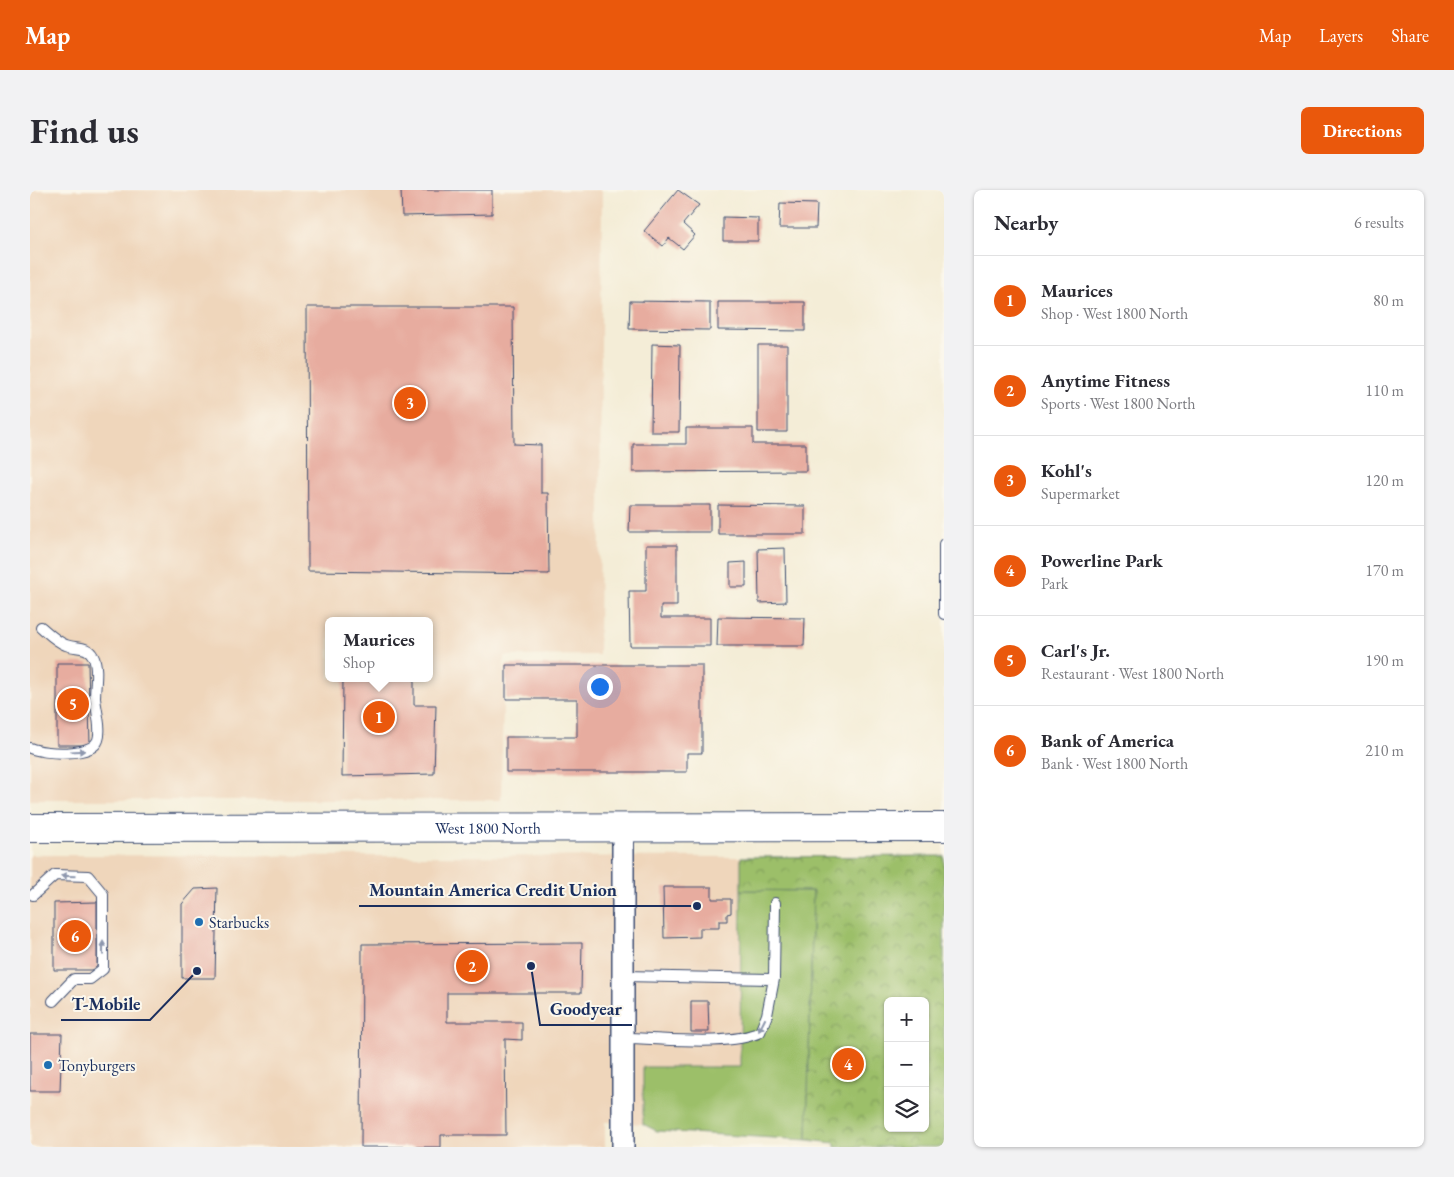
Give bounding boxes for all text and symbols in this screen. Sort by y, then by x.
text: Map [25,20,70,51]
text: Map [1259,24,1291,47]
text: Layers [1319,24,1363,47]
text: Share [1391,24,1429,47]
button: Directions [1301,107,1424,154]
text: Find us [30,108,139,153]
text: Nearby [994,209,1058,236]
text: 6 results [1354,212,1404,233]
text: Maurices [1041,278,1113,303]
text: 1 [1006,290,1014,311]
text: 80 m [1373,290,1404,311]
text: Shop · West 1800 North [1041,303,1188,324]
text: Anytime Fitness [1041,368,1170,393]
text: 2 [1006,380,1014,401]
text: 110 m [1365,380,1404,401]
pin: 3 [394,384,426,422]
text: Sports · West 1800 North [1041,393,1196,414]
text: Kohl's [1041,458,1092,483]
text: 3 [1006,470,1014,491]
text: 120 m [1365,470,1404,491]
text: Supermarket [1041,483,1120,504]
text: Powerline Park [1041,548,1163,573]
text: 4 [1006,560,1014,581]
text: 170 m [1365,560,1404,581]
text: Park [1041,573,1068,594]
popup [325,617,433,682]
text: Maurices [343,627,415,652]
text: Carl's Jr. [1041,638,1110,663]
text: 5 [1006,650,1014,671]
text: 190 m [1365,650,1404,671]
text: Shop [343,652,375,673]
text: Restaurant · West 1800 North [1041,663,1224,684]
your location [587,674,613,700]
pin: 5 [57,685,89,723]
pin: 1 [363,698,395,736]
text: Bank of America [1041,728,1174,753]
text: 6 [1006,740,1014,761]
text: 210 m [1365,740,1404,761]
one-way arrow [70,746,86,754]
text: Bank · West 1800 North [1041,753,1188,774]
street label: West 1800 North [435,817,541,838]
one-way arrow [60,872,76,880]
callout: Mountain America Credit Union [359,873,627,906]
text: Mountain America Credit Union [369,878,617,901]
place label: Starbucks [209,912,269,933]
marker: Starbucks [193,916,205,928]
pin: 6 [59,917,91,955]
one-way arrow [99,940,107,956]
pin: 2 [456,947,488,985]
callout: T-Mobile [61,987,150,1020]
text: T-Mobile [71,992,141,1015]
callout: Goodyear [540,992,632,1025]
text: Goodyear [550,997,623,1020]
map controls [884,997,929,1132]
button: + [884,997,929,1042]
one-way arrow [758,1018,766,1033]
button: − [884,1042,929,1087]
pin: 4 [832,1045,864,1083]
place label: Tonyburgers [58,1055,136,1076]
marker: Tonyburgers [42,1059,54,1071]
button: layers [884,1087,929,1132]

